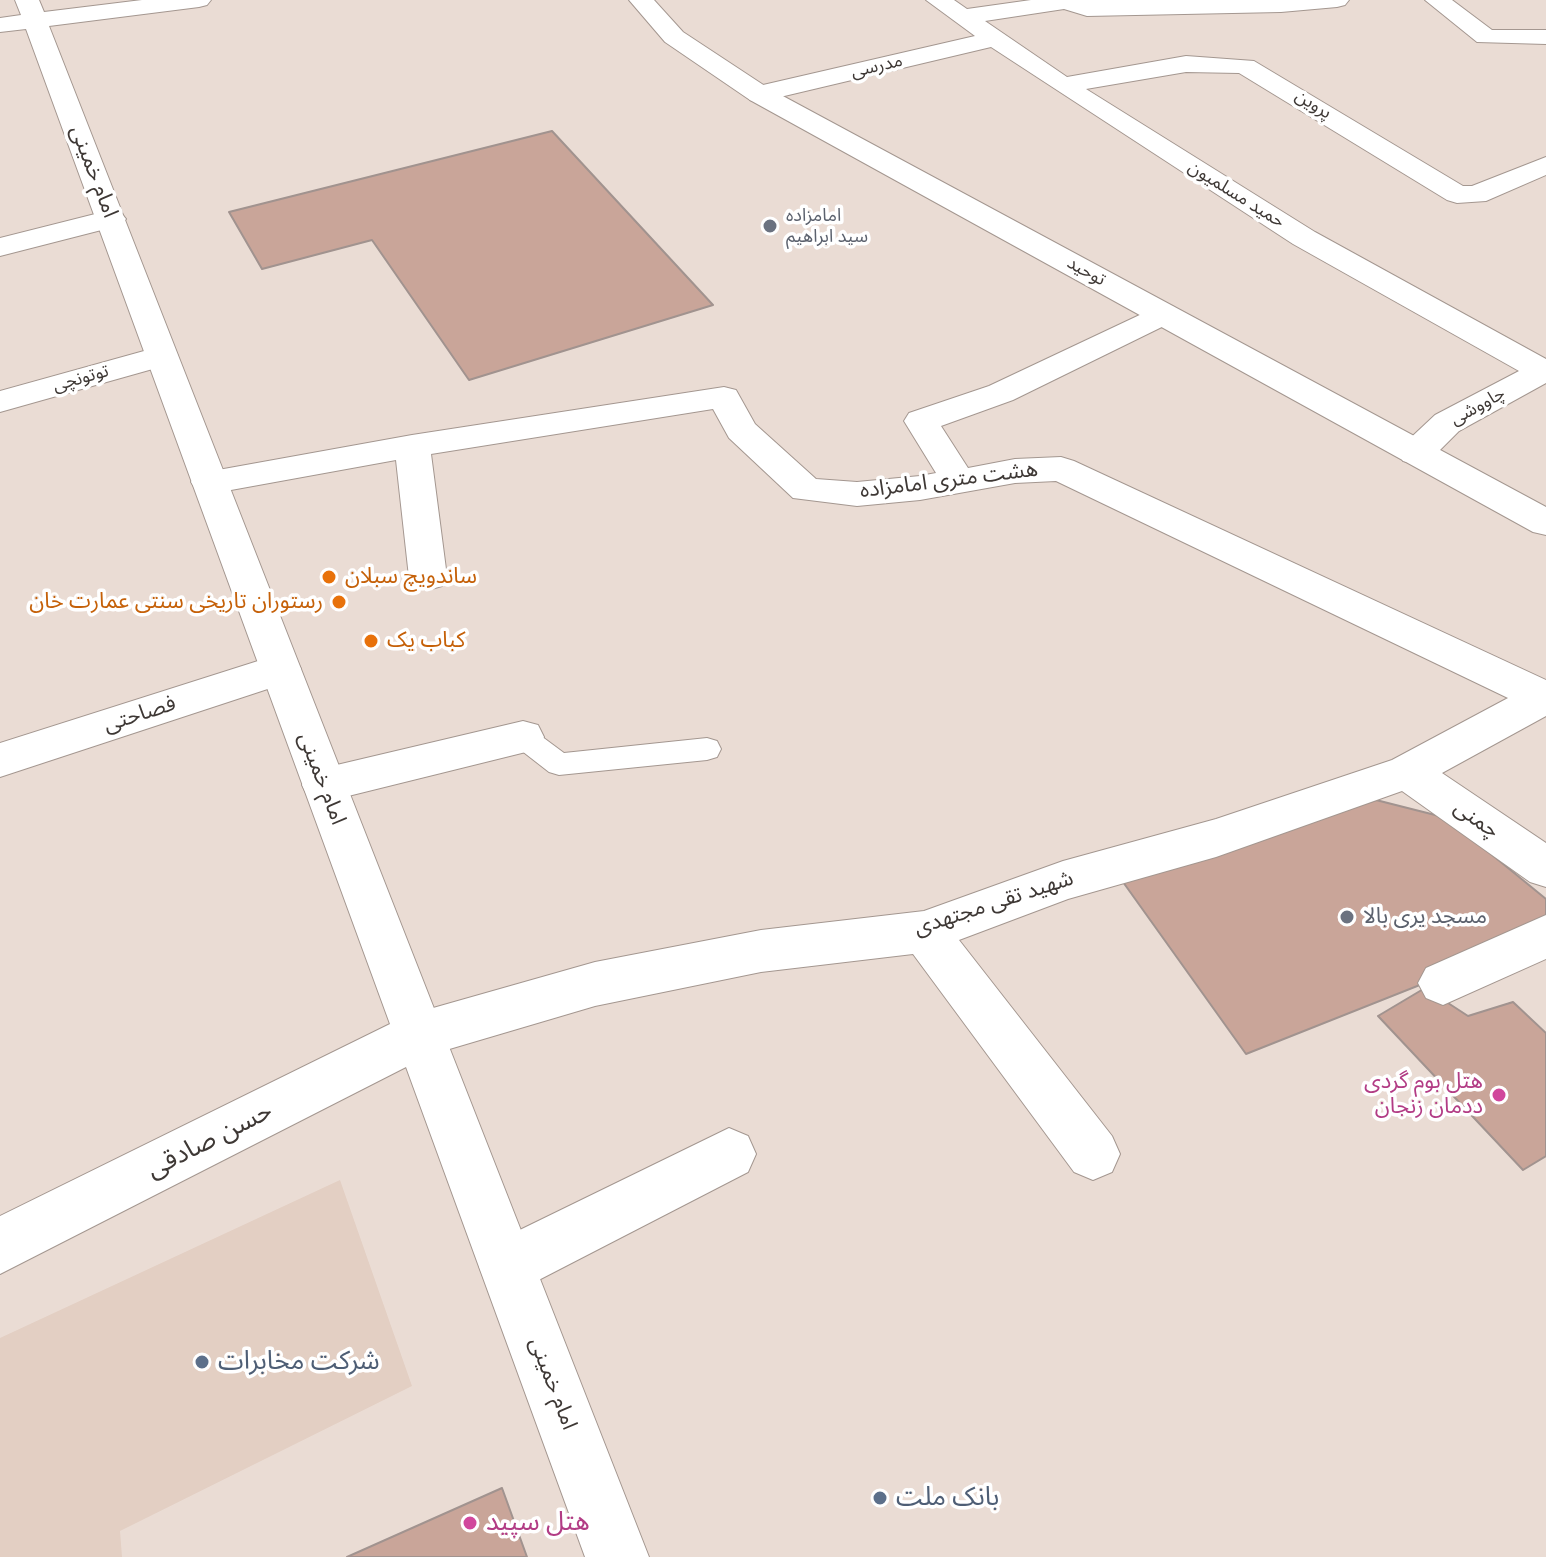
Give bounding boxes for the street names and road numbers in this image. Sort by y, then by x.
street label: مدرسی [849,51,905,83]
street label: پروین [1291,85,1335,125]
street label: امام خمینی [63,122,123,222]
street label: حمید مسلمیون [1184,157,1288,233]
street label: توحید [1063,253,1109,291]
street label: توتونچی [50,361,112,397]
street label: چاووشی [1447,383,1509,431]
street label: هشت متری امامزاده [859,457,1039,505]
street label: فصاحتی [101,691,179,739]
street label: امام خمینی [291,729,351,829]
street label: چمنی [1448,795,1504,845]
street label: شهید تقی مجتهدی [911,866,1077,942]
street label: حسن صادقی [142,1096,278,1186]
street label: امام خمینی [522,1334,582,1434]

